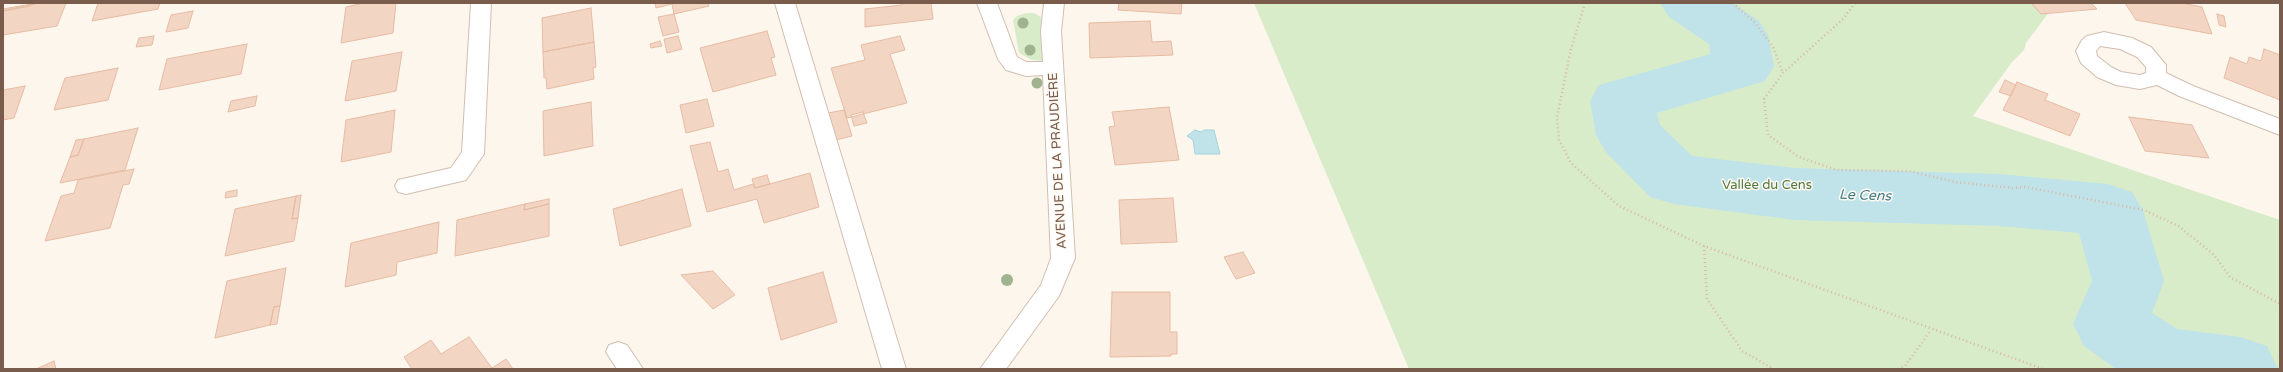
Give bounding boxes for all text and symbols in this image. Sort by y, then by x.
street label: AVENUE DE LA PRAUDIÈRE [1046,72,1070,250]
park label: Vallée du Cens [1722,178,1812,194]
water label: Le Cens [1839,187,1891,205]

